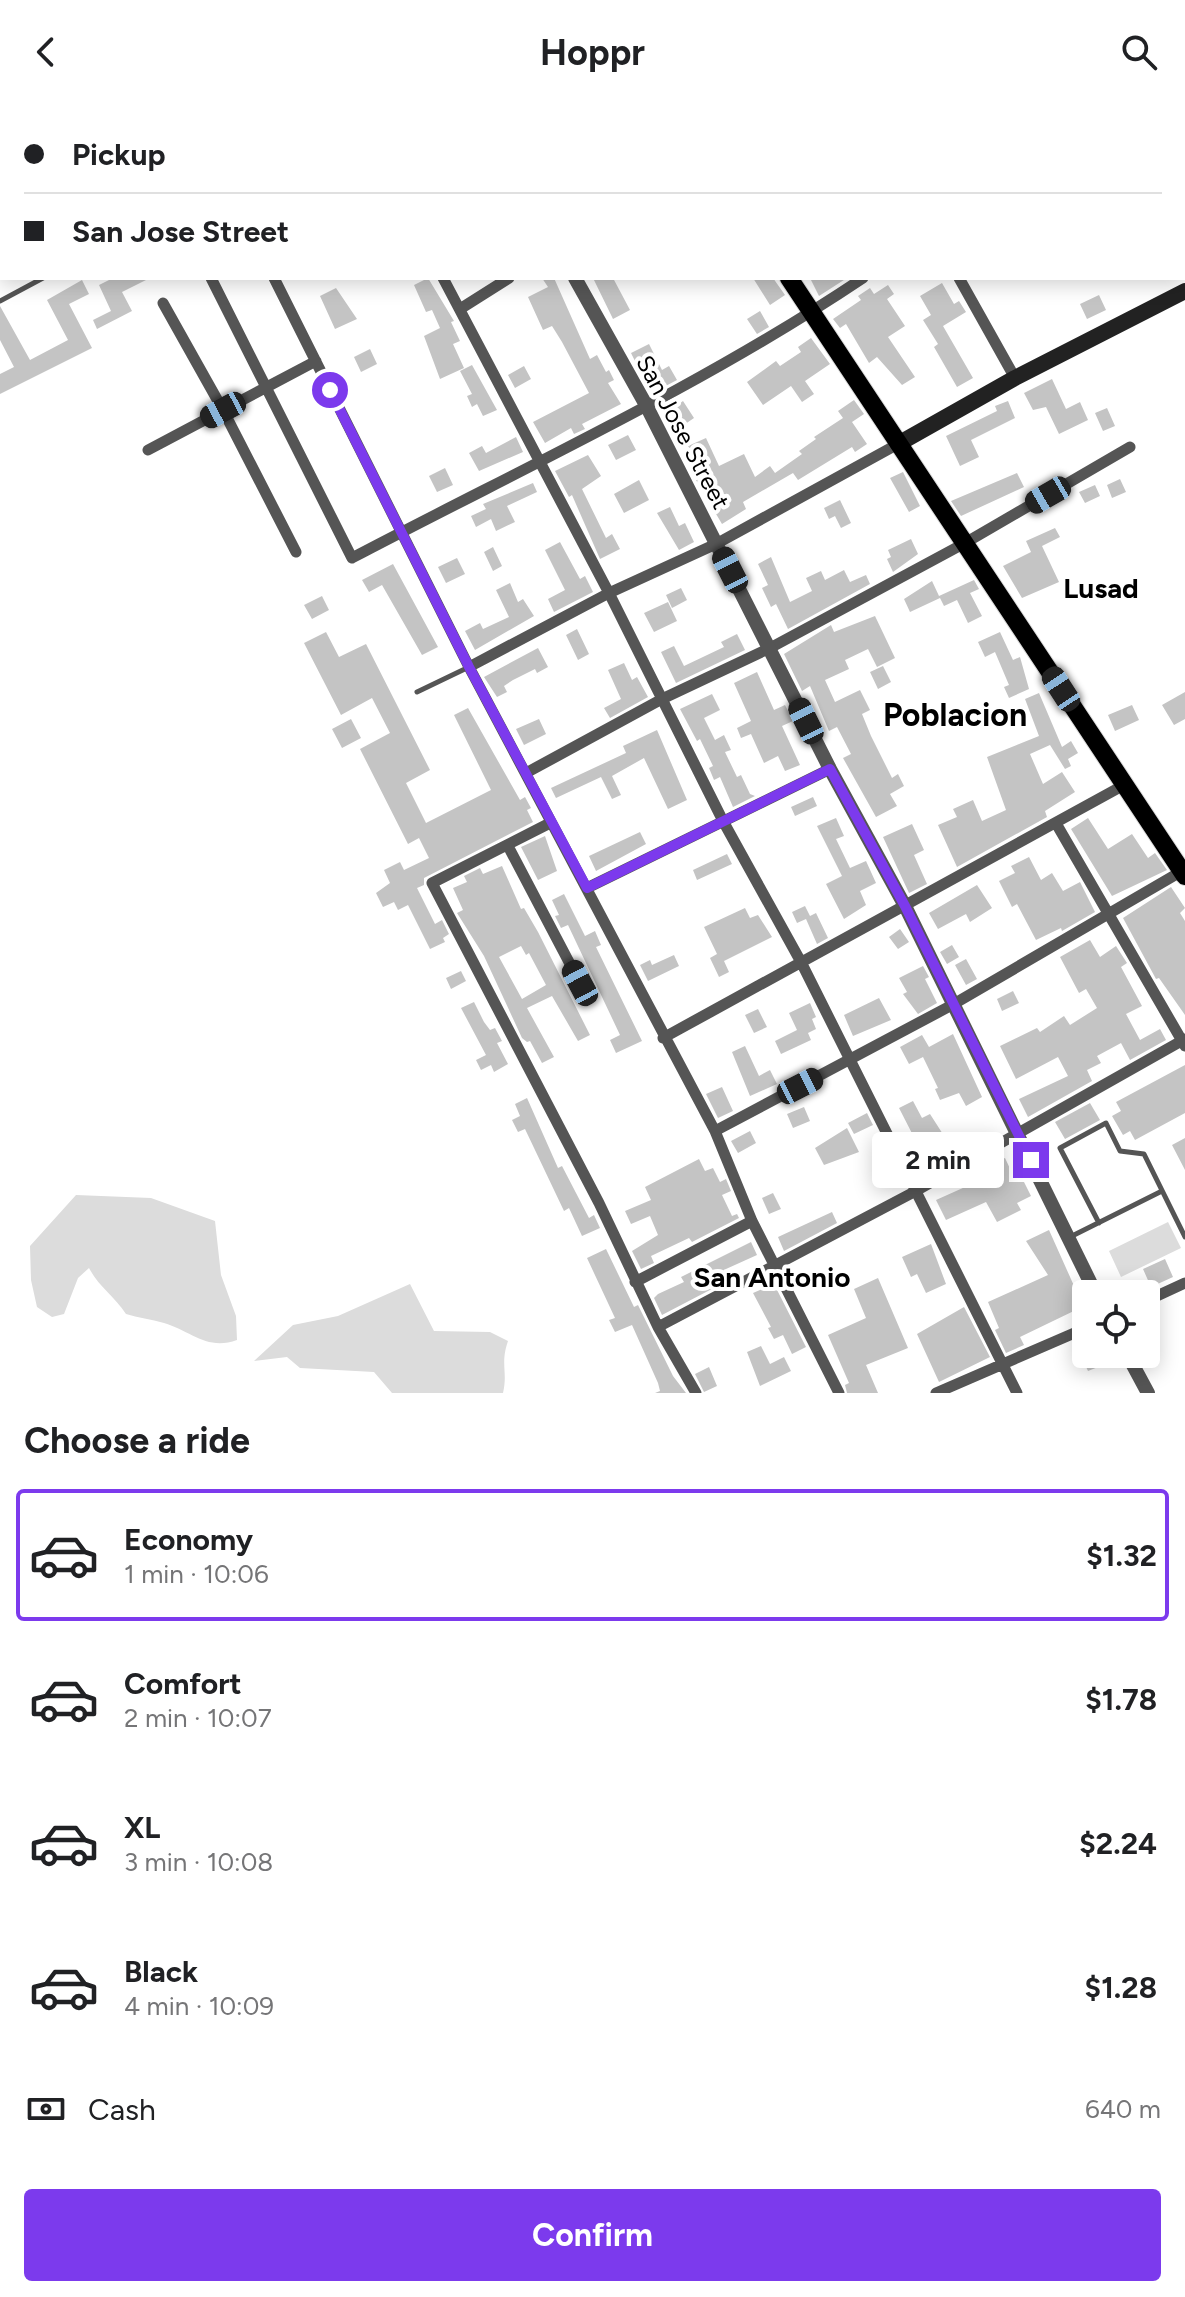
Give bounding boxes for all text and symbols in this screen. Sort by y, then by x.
icon: back [24,30,68,74]
icon: search [1117,30,1161,74]
text: Hoppr [540,31,645,74]
text: Pickup [72,136,166,173]
text: San Jose Street [72,213,289,250]
street label: San Jose Street [630,350,736,514]
route start [312,372,348,408]
car [196,388,250,432]
car [1021,473,1075,517]
car [708,543,752,597]
district label: Lusad [1063,571,1139,605]
car [1038,662,1084,716]
car [785,694,827,748]
district label: Poblacion [883,696,1027,734]
car [558,956,602,1010]
car [773,1064,827,1108]
callout: 2 min [871,1132,1003,1188]
route end [1013,1142,1049,1178]
text: 2 min [905,1144,971,1176]
district label: San Antonio [693,1260,851,1294]
map controls [1072,1280,1160,1368]
button: locate [1072,1280,1160,1368]
text: Choose a ride [24,1419,250,1462]
icon: car [28,1519,100,1591]
text: Economy [124,1521,253,1558]
text: $1.32 [1086,1537,1157,1574]
text: 1 min · 10:06 [124,1558,269,1590]
icon: car [28,1663,100,1735]
text: Comfort [124,1665,242,1702]
text: $1.78 [1085,1681,1157,1718]
text: 2 min · 10:07 [124,1702,272,1734]
icon: car [28,1807,100,1879]
text: XL [124,1809,160,1846]
text: $2.24 [1079,1825,1157,1862]
text: 3 min · 10:08 [124,1846,273,1878]
icon: car [28,1951,100,2023]
text: Black [124,1953,198,1990]
text: $1.28 [1085,1969,1157,2006]
text: 4 min · 10:09 [124,1990,274,2022]
icon: cash [24,2087,68,2131]
text: Cash [88,2091,156,2128]
text: 640 m [1085,2093,1161,2125]
button: Confirm [24,2189,1161,2281]

